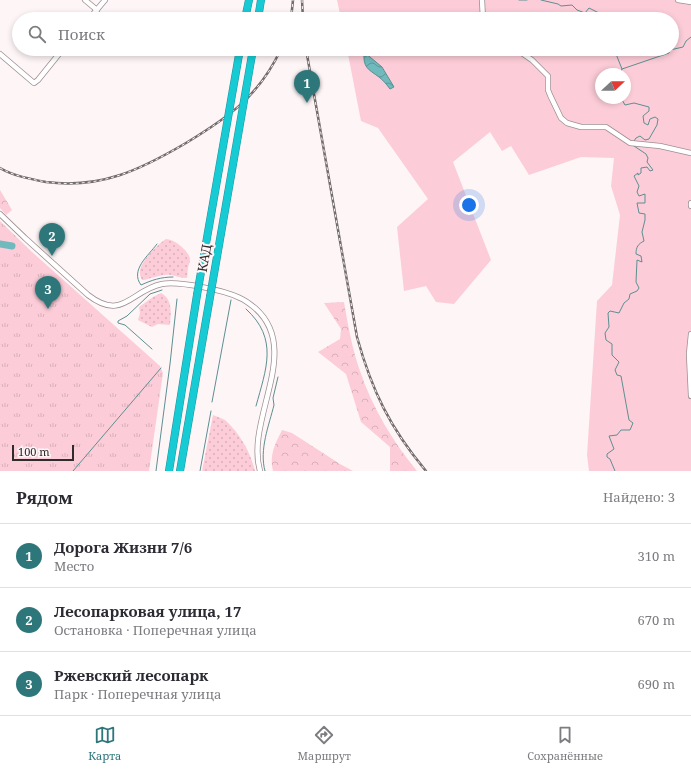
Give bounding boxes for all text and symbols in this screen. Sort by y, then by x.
search box [12,12,679,56]
icon: search [26,23,48,45]
text: Поиск [58,24,105,44]
north arrow [595,68,631,104]
pin: 1 [294,70,320,103]
your location [459,195,479,215]
pin: 2 [39,223,65,256]
street label: КАД [193,242,215,273]
pin: 3 [35,276,61,309]
scale bar [12,443,74,462]
text: 100 m [18,444,50,459]
text: Рядом [16,486,73,509]
text: Найдено: 3 [603,488,675,506]
text: Дорога Жизни 7/6 [54,537,192,557]
text: 1 [25,547,33,565]
text: 310 m [638,547,675,565]
text: Место [54,557,94,575]
text: Лесопарковая улица, 17 [54,601,241,621]
text: 2 [25,611,33,629]
text: 670 m [638,611,675,629]
text: Остановка · Поперечная улица [54,621,257,639]
text: Ржевский лесопарк [54,665,208,685]
text: 3 [25,675,33,693]
text: 690 m [638,675,675,693]
text: Парк · Поперечная улица [54,685,221,703]
tab: Карта [88,724,121,763]
tab: Маршрут [298,724,351,763]
tab: Сохранённые [527,724,603,763]

